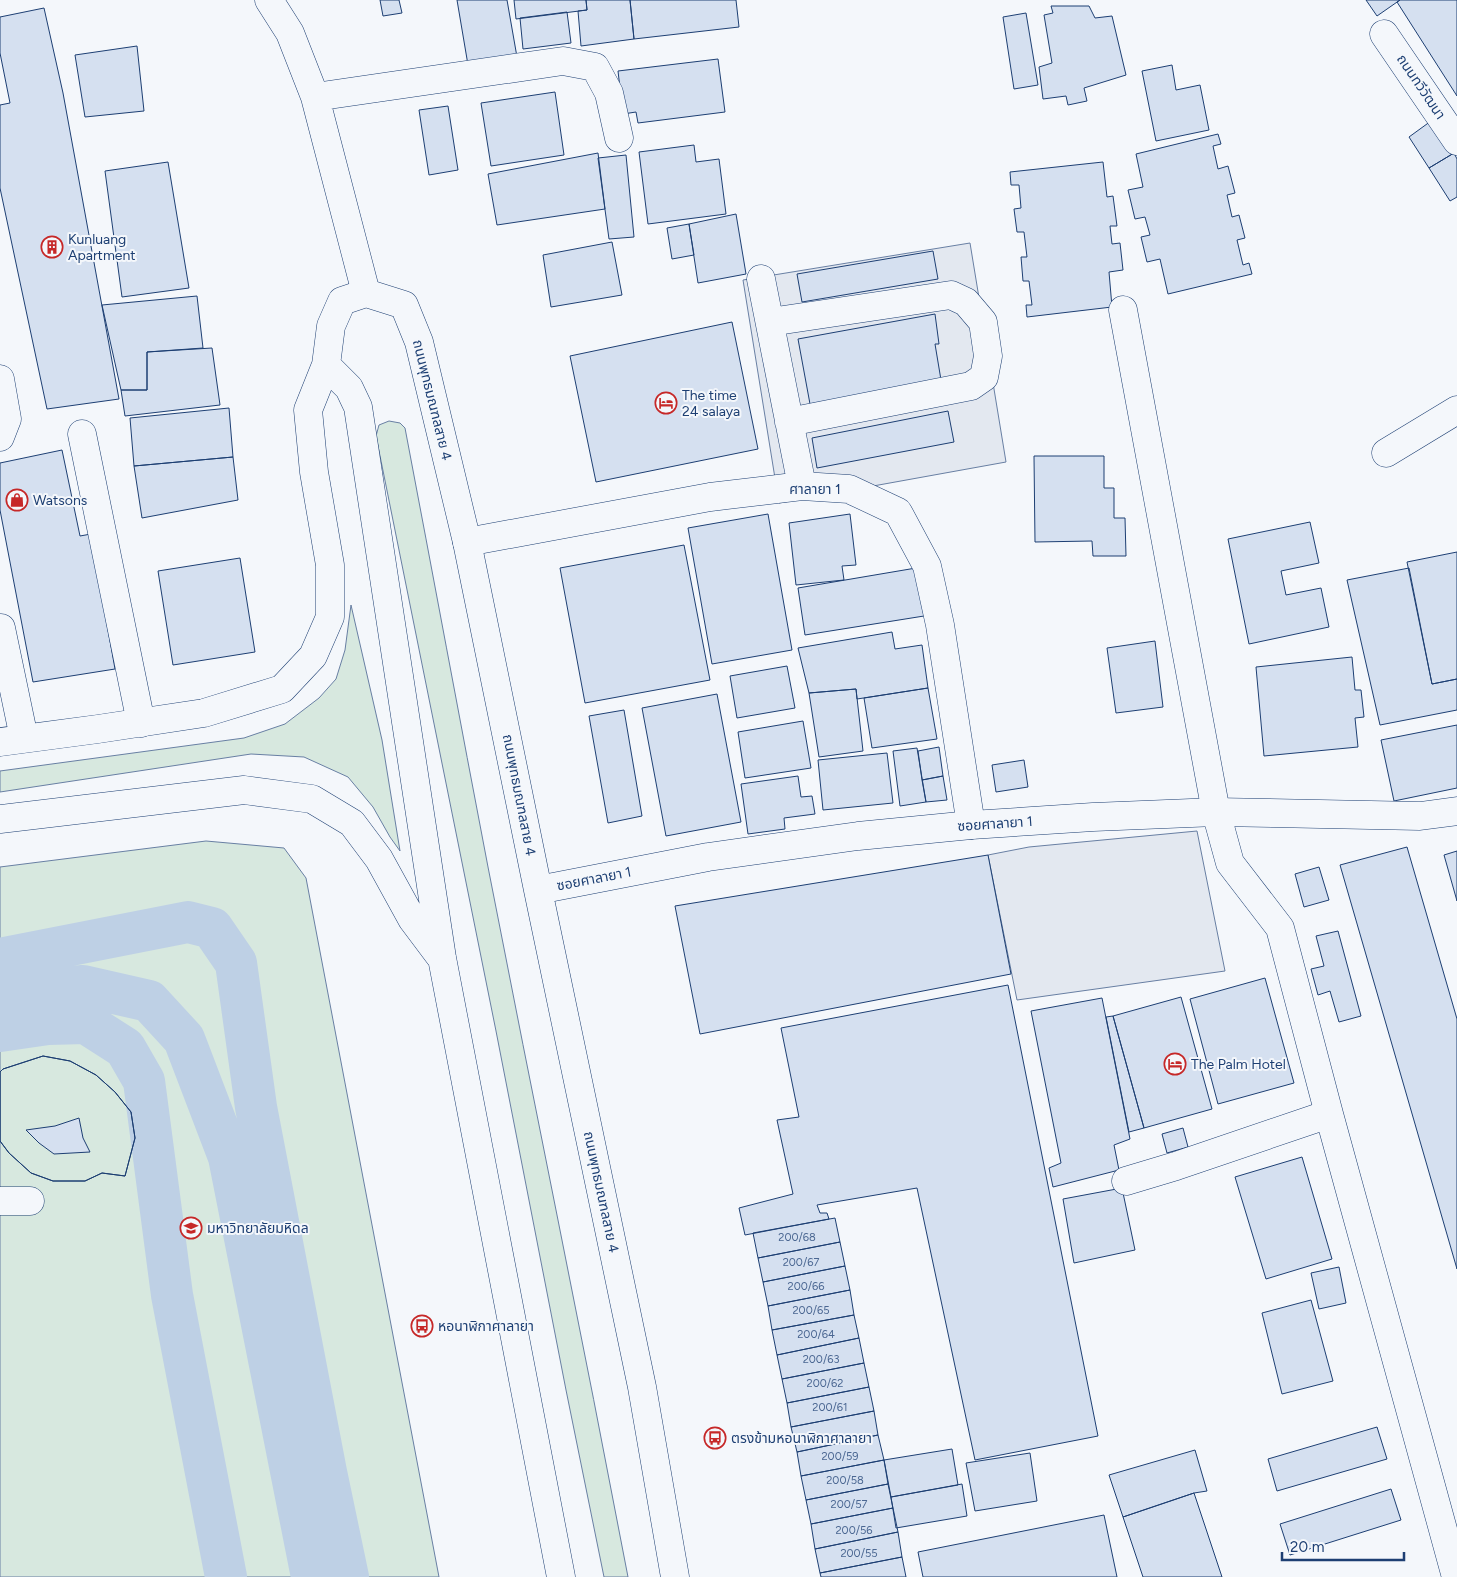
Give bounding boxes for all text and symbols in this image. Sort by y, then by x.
street label: ถนนทวีวัฒนา [1393,51,1449,123]
place label: Kunluang Apartment [68,231,136,264]
building icon: Kunluang Apartment [40,235,64,259]
street label: ถนนพุทธมณฑลสาย 4 [409,338,455,462]
place label: The time 24 salaya [682,387,740,420]
hotel icon: The time 24 salaya [654,391,678,415]
street label: ศาลายา 1 [789,481,841,498]
shop icon: Watsons [5,488,29,512]
place label: Watsons [33,492,87,509]
street label: ถนนพุทธมณฑลสาย 4 [499,733,539,858]
street label: ซอยศาลายา 1 [957,813,1033,835]
street label: ซอยศาลายา 1 [555,863,633,895]
hotel icon: The Palm Hotel [1163,1052,1187,1076]
place label: The Palm Hotel [1191,1056,1286,1073]
street label: ถนนพุทธมณฑลสาย 4 [580,1130,622,1255]
school or university icon: มหาวิทยาลัยมหิดล [179,1216,203,1240]
place label: มหาวิทยาลัยมหิดล [207,1220,309,1237]
house number: 200/68 [778,1231,816,1244]
house number: 200/67 [783,1256,819,1269]
house number: 200/66 [788,1280,824,1293]
house number: 200/65 [792,1304,830,1317]
bus stop icon: หอนาฬิกาศาลายา [410,1314,434,1338]
place label: หอนาฬิกาศาลายา [438,1318,534,1335]
house number: 200/64 [797,1328,835,1341]
house number: 200/63 [803,1353,839,1366]
house number: 200/62 [807,1377,843,1390]
house number: 200/61 [812,1401,848,1414]
bus stop icon: ตรงข้ามหอนาฬิกาศาลายา [703,1426,727,1450]
place label: ตรงข้ามหอนาฬิกาศาลายา [731,1430,872,1447]
house number: 200/59 [821,1450,859,1463]
house number: 200/58 [826,1474,864,1487]
house number: 200/57 [831,1498,867,1511]
house number: 200/56 [835,1524,873,1537]
scale bar [1282,1530,1404,1562]
text: 20 m [1290,1538,1324,1556]
house number: 200/55 [840,1547,878,1560]

